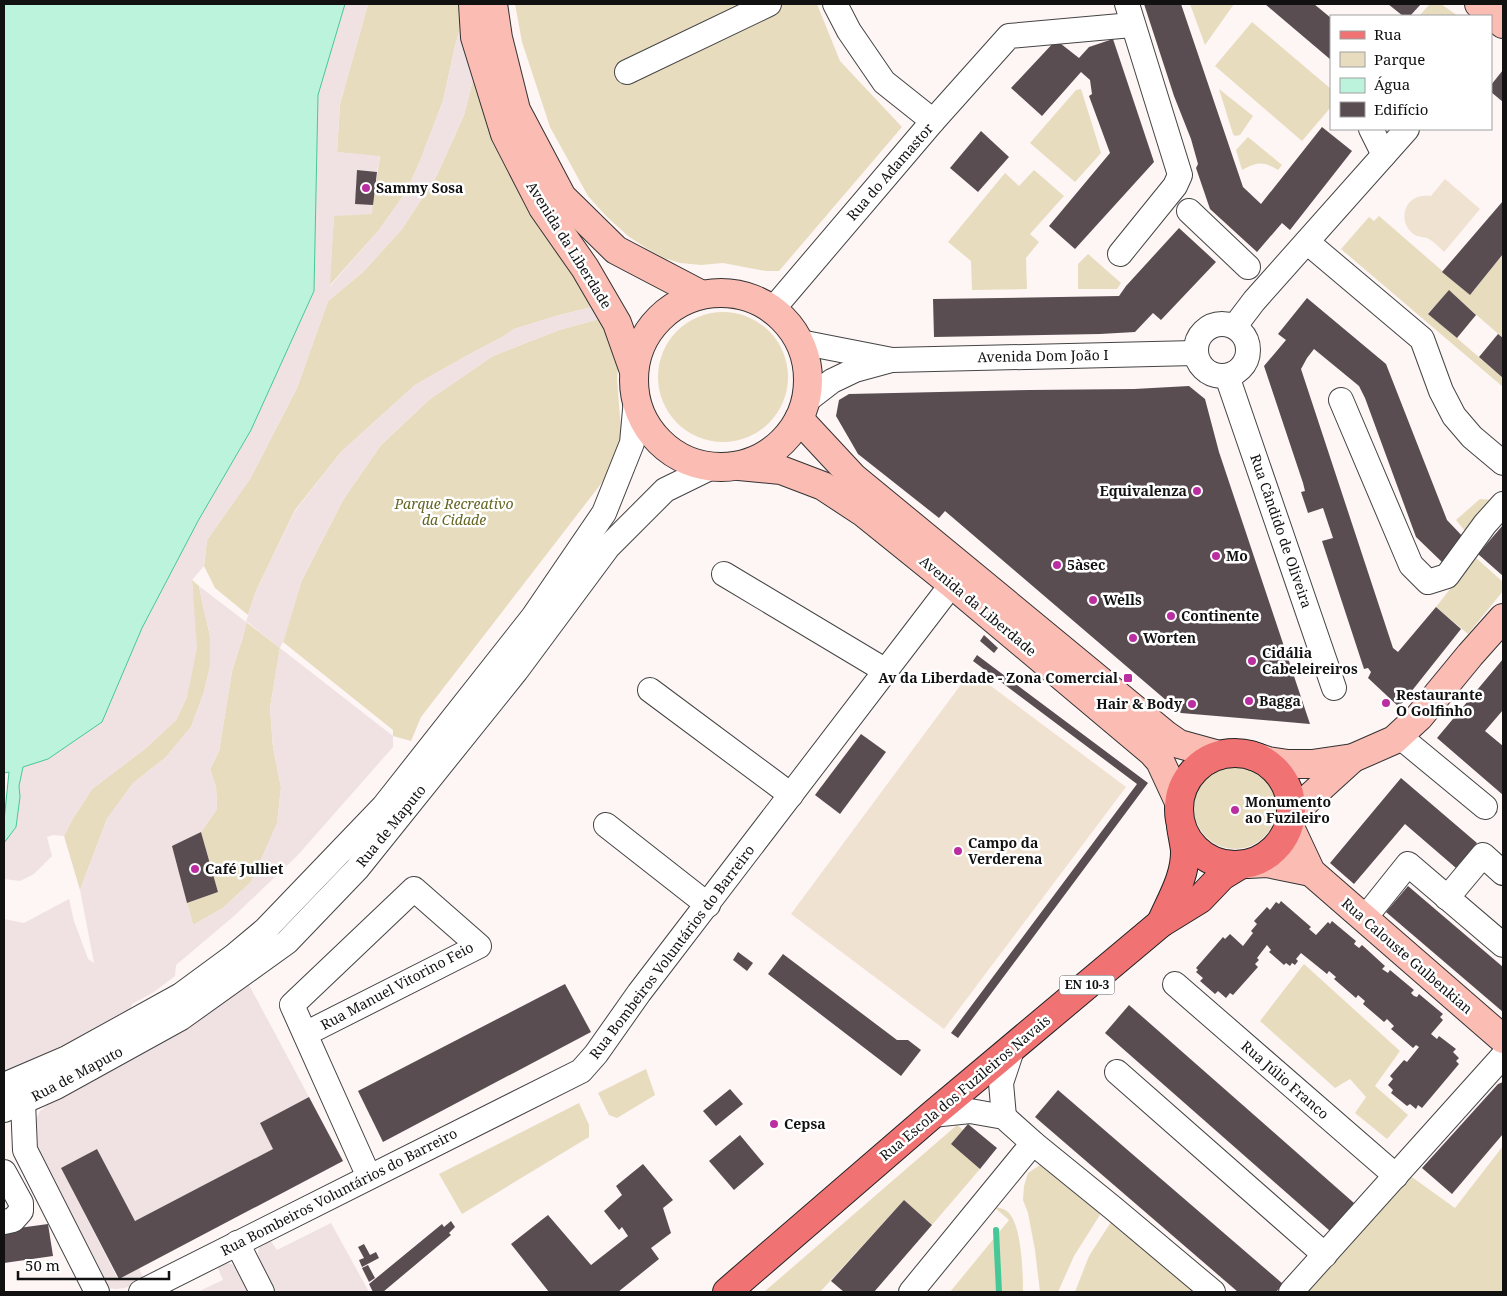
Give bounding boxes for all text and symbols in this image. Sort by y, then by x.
legend [1330,15,1492,130]
text: Rua [1374,24,1402,44]
text: Parque [1374,49,1425,69]
text: Água [1374,74,1410,94]
text: Edifício [1374,99,1429,119]
street label: Rua do Adamastor [842,119,937,224]
street label: Avenida da Liberdade [522,177,616,312]
place label: Sammy Sosa [376,178,463,197]
marker: Sammy Sosa [360,182,372,194]
street label: Avenida Dom João I [977,345,1109,366]
street label: Rua Cândido de Oliveira [1246,451,1317,610]
place label: Equivalenza [1100,481,1187,500]
marker: Equivalenza [1191,485,1203,497]
park label: Parque Recreativo da Cidade [393,494,514,529]
place label: Mo [1226,546,1248,565]
marker: Mo [1210,550,1222,562]
street label: Avenida da Liberdade [916,551,1041,660]
place label: 5àsec [1067,555,1105,574]
marker: 5àsec [1051,559,1063,571]
place label: Wells [1103,590,1142,609]
marker: Wells [1087,594,1099,606]
place label: Continente [1181,606,1259,625]
marker: Continente [1165,610,1177,622]
place label: Worten [1143,628,1196,647]
marker: Worten [1127,632,1139,644]
place label: Cidália Cabeleireiros [1262,643,1358,678]
marker: Cidália Cabeleireiros [1246,655,1258,667]
place label: Av da Liberdade - Zona Comercial [878,668,1118,687]
marker: Av da Liberdade - Zona Comercial [1122,672,1134,684]
place label: Restaurante O Golfinho [1396,685,1483,720]
place label: Bagga [1259,691,1301,710]
place label: Hair & Body [1096,694,1183,713]
marker: Bagga [1243,695,1255,707]
marker: Restaurante O Golfinho [1380,697,1392,709]
marker: Hair & Body [1186,698,1198,710]
street label: Rua de Maputo [352,781,430,871]
place label: Monumento ao Fuzileiro [1245,792,1331,827]
marker: Monumento ao Fuzileiro [1229,804,1241,816]
place label: Campo da Verderena [968,833,1042,868]
street label: Rua Bombeiros Voluntários do Barreiro [585,841,758,1063]
marker: Campo da Verderena [952,845,964,857]
place label: Café Julliet [205,859,284,878]
marker: Café Julliet [189,863,201,875]
street label: Rua Calouste Gulbenkian [1338,893,1477,1018]
street label: Rua Manuel Vitorino Feio [317,937,477,1034]
road number: EN 10-3 [1060,976,1114,994]
street label: Rua Escola dos Fuzileiros Navais [875,1011,1054,1165]
street label: Rua Júlio Franco [1237,1036,1333,1123]
street label: Rua de Maputo [28,1042,126,1106]
place label: Cepsa [784,1114,826,1133]
marker: Cepsa [768,1118,780,1130]
street label: Rua Bombeiros Voluntários do Barreiro [217,1123,460,1260]
scale bar [18,1248,169,1280]
text: 50 m [25,1255,60,1275]

